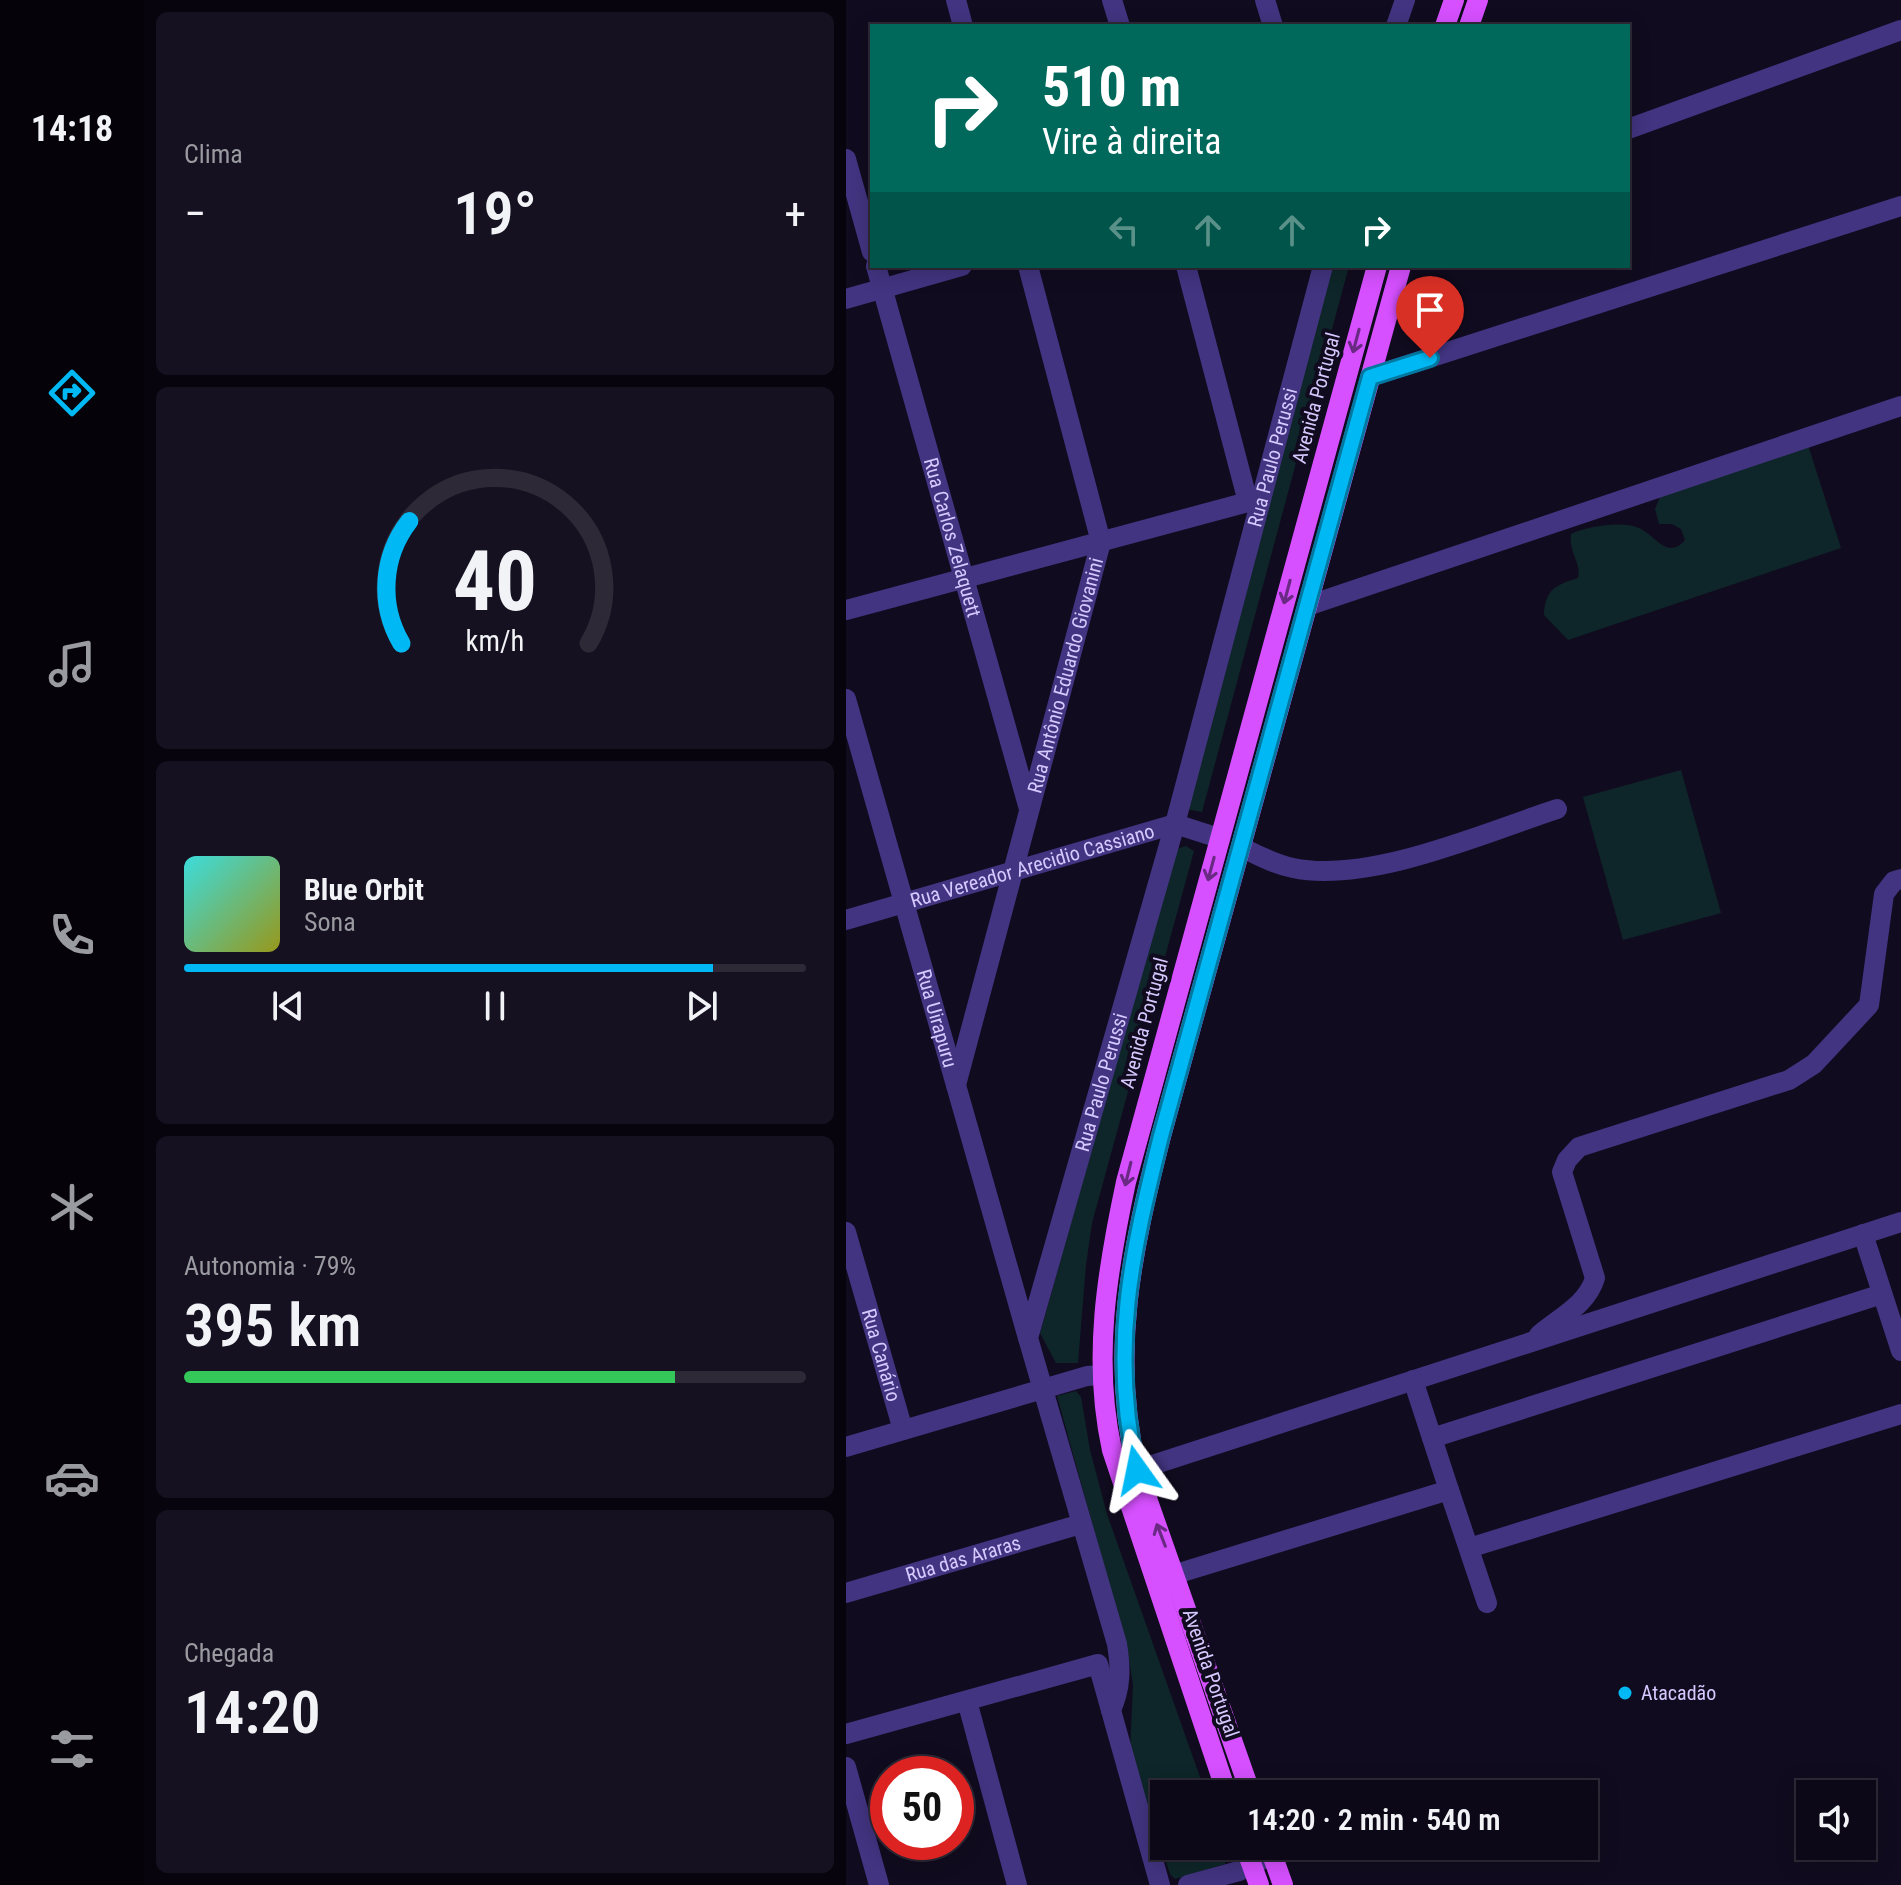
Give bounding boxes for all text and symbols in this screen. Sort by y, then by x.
text: 510 m [1042,54,1181,120]
icon: right [910,56,1014,160]
text: 14:18 [31,108,113,150]
text: Vire à direita [1042,121,1222,163]
text: Clima [184,139,243,169]
text: 19° [453,178,537,249]
text: − [184,188,206,240]
text: + [784,188,806,240]
icon: left [1102,208,1146,252]
icon: ahead [1186,208,1230,252]
icon: ahead [1270,208,1314,252]
icon: right [1354,208,1398,252]
pin [1396,276,1464,358]
icon: arrive [1408,288,1452,332]
one-way arrow [1348,328,1363,354]
street label: Avenida Portugal [1287,330,1345,466]
icon: directions [44,365,100,421]
street label: Rua Paulo Perussi [1242,385,1302,529]
street label: Rua Carlos Zelaquett [919,455,986,620]
text: 40 [453,532,537,629]
street label: Rua Antônio Eduardo Giovanini [1022,555,1108,796]
one-way arrow [1279,578,1294,604]
text: km/h [466,624,524,658]
icon: music [44,636,100,692]
street label: Rua Vereador Arecidio Cassiano [907,819,1157,913]
one-way arrow [1202,856,1217,882]
text: Blue Orbit [304,872,424,907]
icon: phone [44,907,100,963]
text: Sona [304,907,356,937]
street label: Avenida Portugal [1115,955,1173,1091]
street label: Rua Uirapuru [912,966,962,1070]
icon: previous [266,984,310,1028]
icon: pause [473,984,517,1028]
icon: next [680,984,724,1028]
street label: Rua Paulo Perussi [1070,1010,1132,1154]
one-way arrow [1120,1161,1135,1187]
icon: climate [44,1179,100,1235]
text: Autonomia · 79% [184,1251,356,1281]
text: 395 km [184,1290,361,1361]
street label: Rua Canário [857,1306,906,1404]
position arrow [1095,1428,1179,1512]
icon: car [44,1450,100,1506]
one-way arrow [1153,1523,1167,1548]
street label: Rua das Araras [903,1530,1024,1587]
street label: Avenida Portugal [1178,1606,1244,1740]
text: Chegada [184,1638,274,1668]
text: 14:20 [184,1677,321,1748]
place label: Atacadão [1641,1681,1716,1705]
marker: Atacadão [1616,1684,1634,1702]
icon: filters [44,1721,100,1777]
speed limit sign: 50 [870,1756,974,1860]
map controls [1796,1780,1876,1860]
button: sound [1796,1780,1876,1860]
text: 14:20 · 2 min · 540 m [1247,1802,1501,1837]

